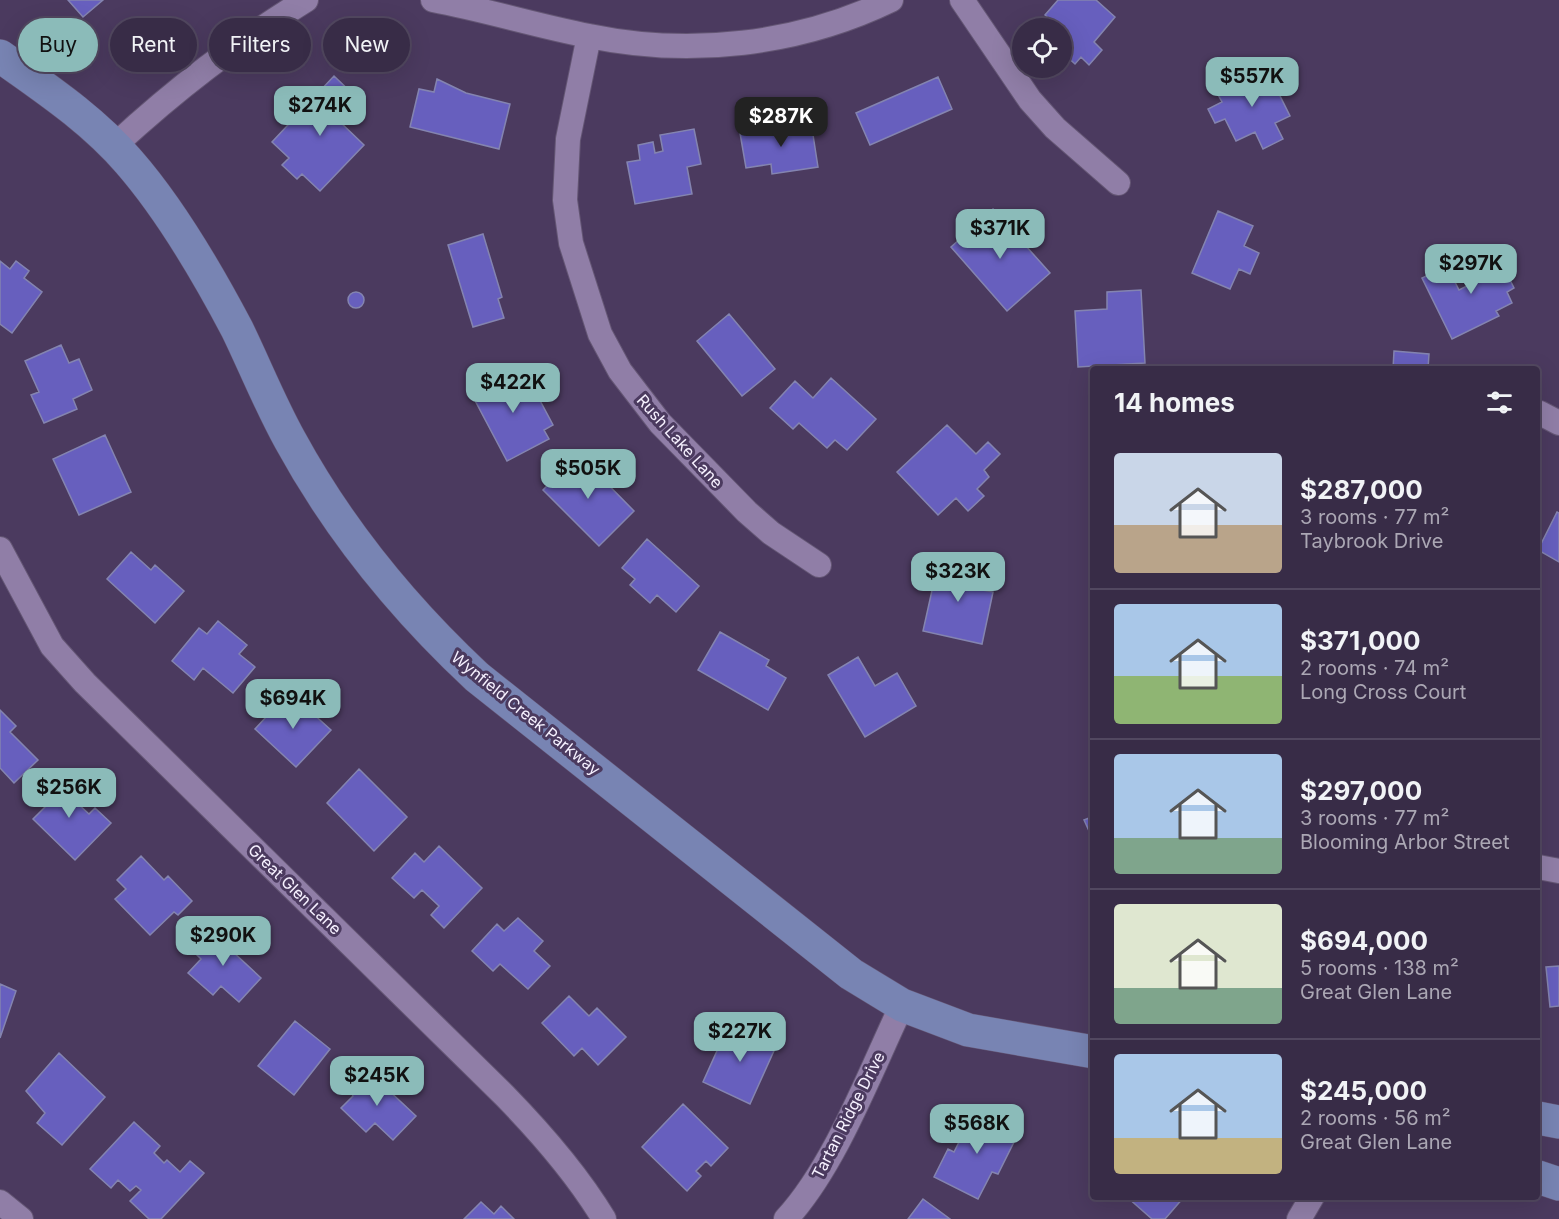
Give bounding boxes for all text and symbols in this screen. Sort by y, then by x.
chip: Buy [18,18,98,72]
chip: Rent [110,18,197,72]
chip: Filters [209,18,311,72]
chip: New [323,18,410,72]
map controls [1012,18,1072,78]
button: locate [1012,18,1072,78]
pin: $557K [1210,57,1294,108]
text: $557K [1220,64,1284,88]
pin: $274K [278,86,362,137]
text: $274K [288,93,352,117]
pin: $287K [739,97,823,148]
text: $287K [749,104,813,128]
pin: $371K [958,209,1042,260]
text: $371K [970,216,1030,240]
pin: $297K [1429,244,1513,295]
text: $297K [1439,251,1503,275]
pin: $422K [471,363,555,414]
text: $422K [480,370,546,394]
icon: filters [1483,386,1516,419]
text: 14 homes [1114,387,1235,418]
street label: Rush Lake Lane [633,390,727,492]
pin: $505K [546,449,630,500]
text: $505K [555,456,621,480]
text: $287,000 [1300,474,1423,505]
icon: home [1162,477,1234,549]
text: 3 rooms · 77 m² [1300,505,1449,529]
text: Taybrook Drive [1300,529,1443,553]
pin: $323K [916,552,1000,603]
text: $323K [925,559,991,583]
text: $371,000 [1300,625,1421,656]
icon: home [1162,628,1234,700]
street label: Wynfield Creek Parkway [447,647,605,779]
text: 2 rooms · 74 m² [1300,656,1449,680]
pin: $694K [251,679,335,730]
text: Long Cross Court [1300,680,1466,704]
text: $694K [260,686,326,710]
pin: $256K [27,768,111,819]
text: $256K [36,775,102,799]
text: $297,000 [1300,775,1422,806]
icon: home [1162,778,1234,850]
text: 3 rooms · 77 m² [1300,806,1449,830]
text: Blooming Arbor Street [1300,830,1509,854]
street label: Great Glen Lane [244,839,346,939]
pin: $290K [181,916,265,967]
text: $290K [190,923,256,947]
text: $694,000 [1300,925,1428,956]
icon: home [1162,928,1234,1000]
text: 5 rooms · 138 m² [1300,956,1459,980]
text: Great Glen Lane [1300,980,1452,1004]
pin: $227K [698,1012,782,1063]
text: $227K [708,1019,772,1043]
street label: Tartan Ridge Drive [807,1048,889,1182]
pin: $245K [335,1056,419,1107]
text: $245K [344,1063,410,1087]
text: $245,000 [1300,1075,1427,1106]
icon: home [1162,1078,1234,1150]
pin: $568K [935,1104,1019,1155]
text: 2 rooms · 56 m² [1300,1106,1451,1130]
text: $568K [944,1111,1010,1135]
text: Great Glen Lane [1300,1130,1452,1154]

